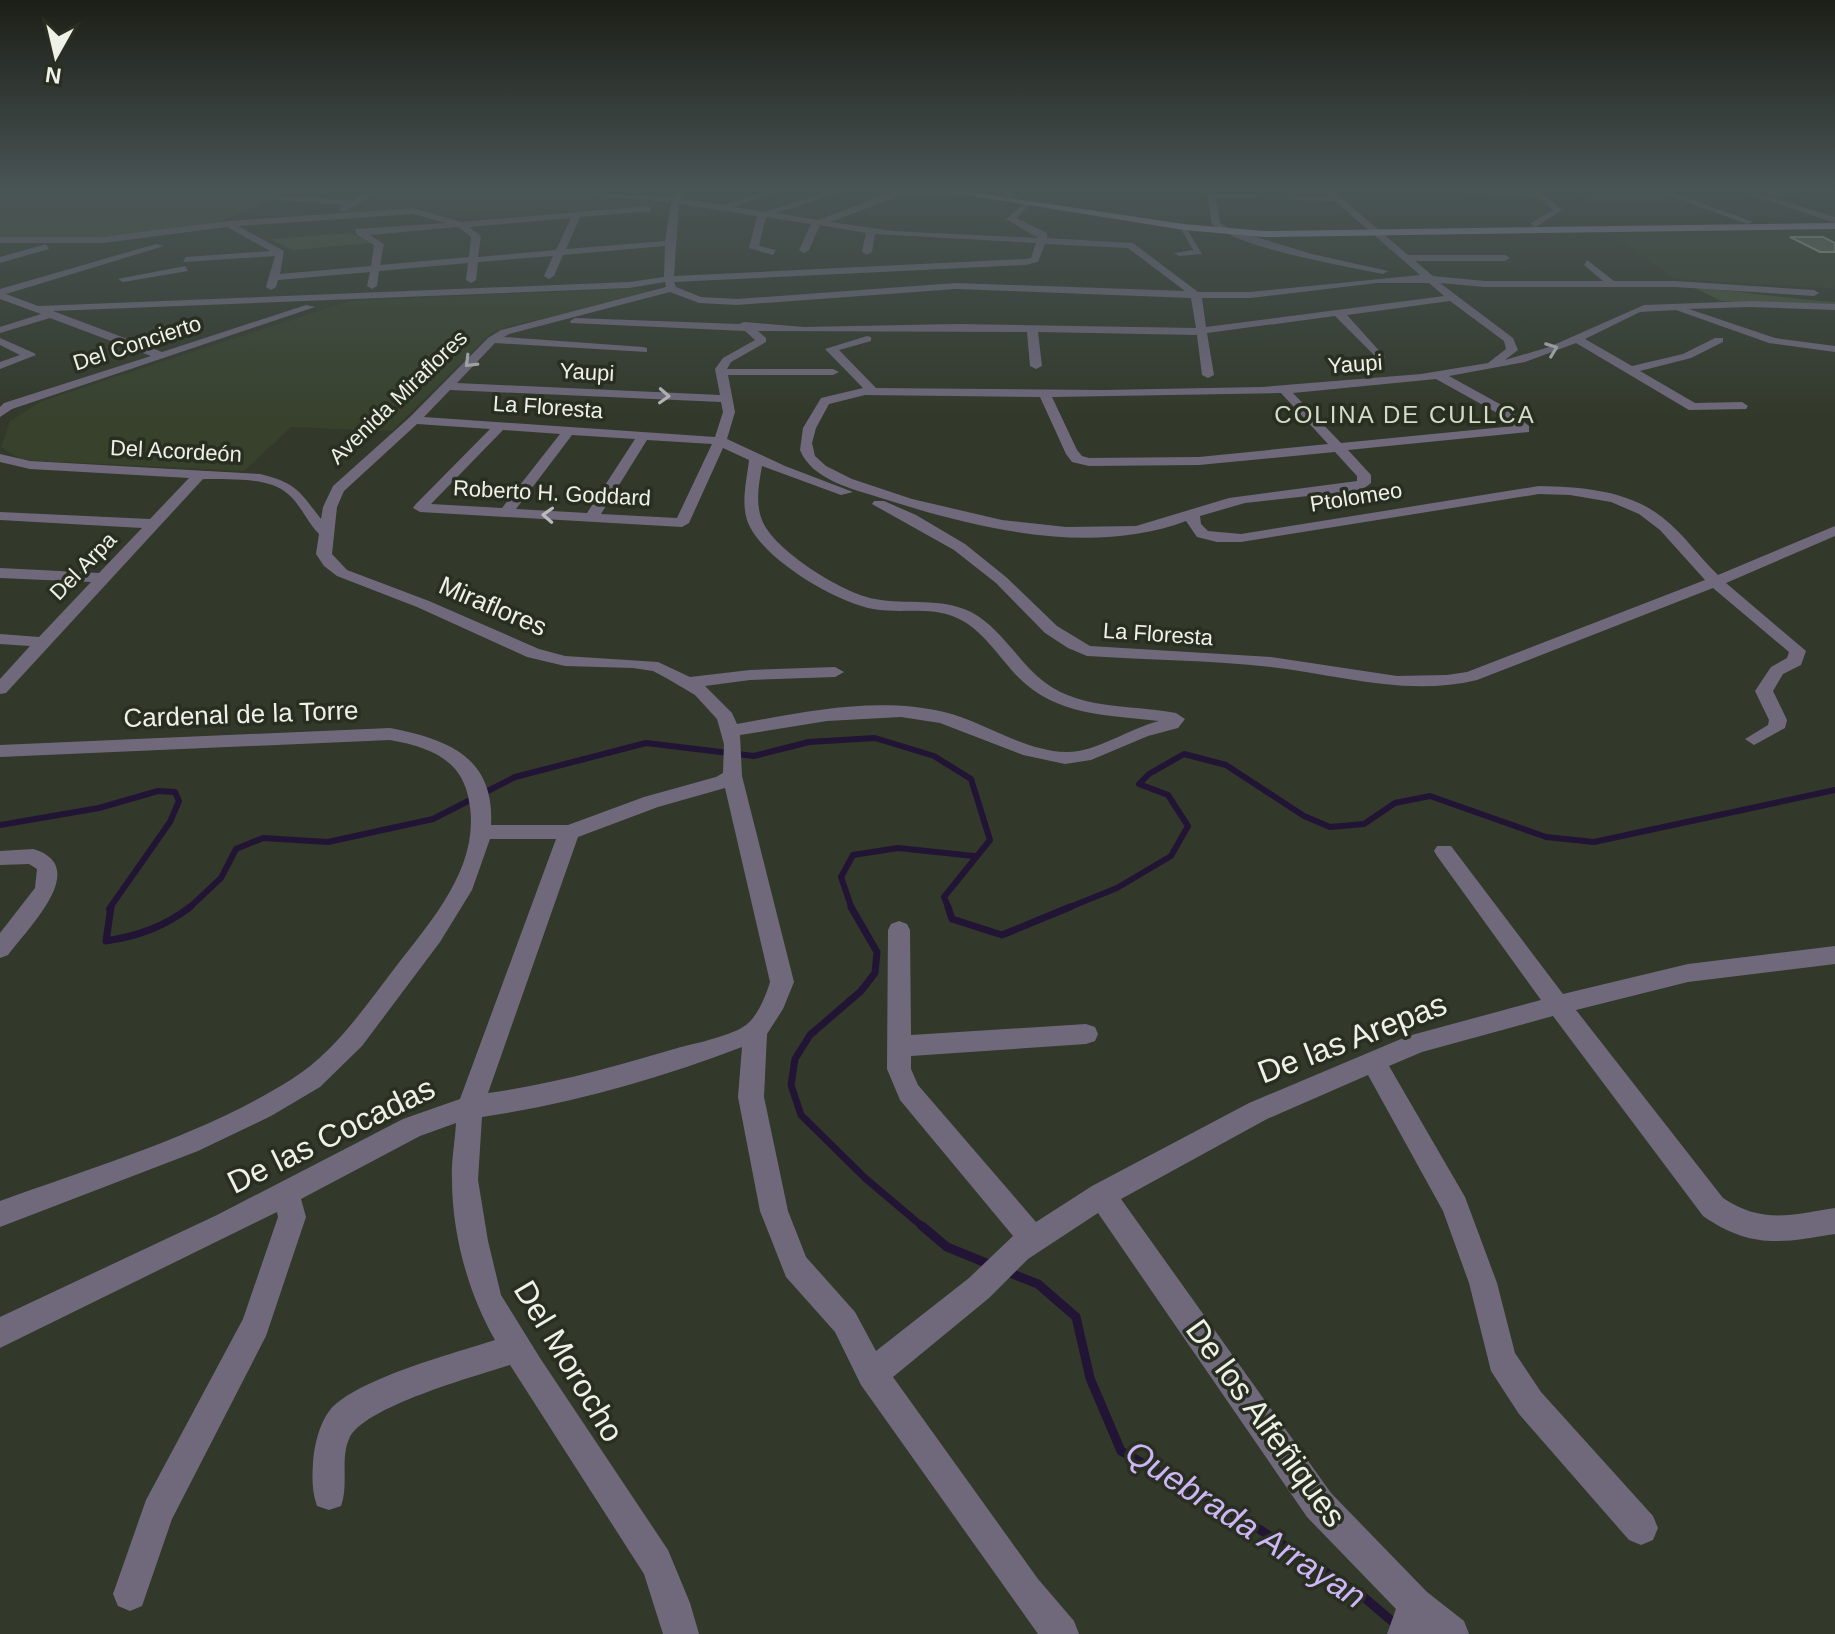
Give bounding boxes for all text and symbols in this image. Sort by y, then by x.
north arrow [16,16,96,96]
text: N [44,62,63,89]
street label: Del Concierto [70,311,204,375]
street label: Avenida Miraflores [324,325,472,469]
one-way arrow [1544,342,1558,359]
street label: Yaupi [1327,350,1383,378]
one-way arrow [465,353,480,367]
street label: Yaupi [559,358,615,386]
one-way arrow [658,387,671,404]
street label: La Floresta [492,391,605,423]
district label: COLINA DE CULLCA [1274,401,1536,428]
street label: Del Acordeón [109,435,243,467]
street label: Roberto H. Goddard [452,475,652,511]
street label: Ptolomeo [1308,477,1404,517]
one-way arrow [541,507,554,524]
street label: Del Arpa [45,526,122,605]
street label: Miraflores [435,570,551,642]
street label: La Floresta [1102,618,1215,650]
street label: Cardenal de la Torre [123,695,359,733]
street label: De las Arepas [1253,985,1451,1091]
street label: De las Cocadas [222,1069,440,1201]
street label: Del Morocho [507,1274,631,1448]
street label: De los Alfeñiques [1179,1312,1353,1534]
water label: Quebrada Arrayan [1119,1432,1373,1616]

